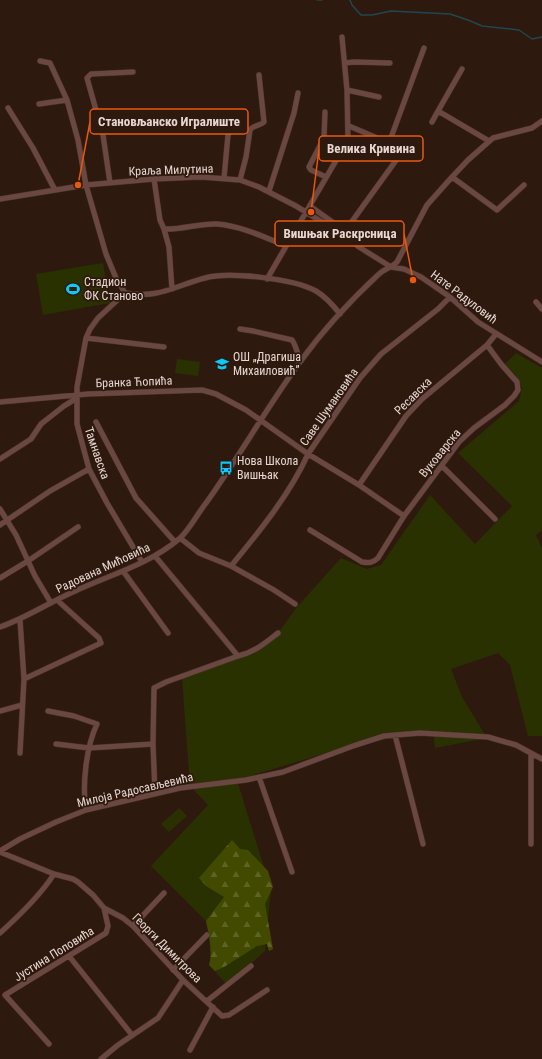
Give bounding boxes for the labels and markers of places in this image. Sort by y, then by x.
callout: Становљанско Игралиште [90,109,248,134]
callout: Велика Кривина [319,136,423,161]
callout: Вишњак Раскрсница [275,221,404,246]
place label: Стадион ФК Станово [84,275,143,303]
sports icon: Стадион ФК Станово [65,281,81,297]
place label: ОШ „Драгиша Михаиловић” [233,350,301,378]
school or university icon: ОШ „Драгиша Михаиловић” [214,356,230,372]
place label: Нова Школа Вишњак [237,454,298,482]
bus stop icon: Нова Школа Вишњак [218,460,234,476]

